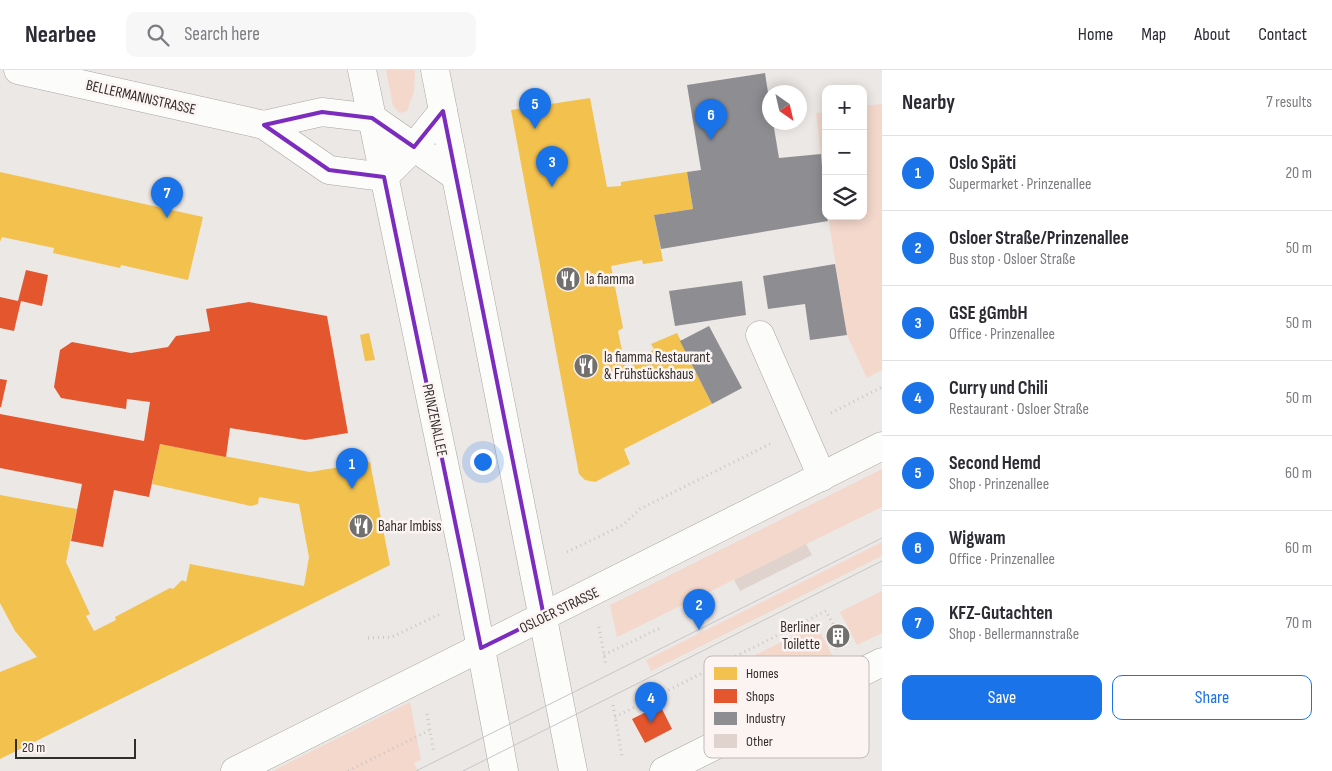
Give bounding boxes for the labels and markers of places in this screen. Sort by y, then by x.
pin: 5 [519,88,551,129]
pin: 6 [695,99,727,140]
pin: 3 [536,146,568,187]
pin: 7 [151,177,183,218]
restaurant icon: la fiamma [555,266,581,292]
place label: la fiamma [586,270,635,289]
place label: la fiamma Restaurant & Frühstückshaus [604,348,711,384]
restaurant icon: la fiamma Restaurant & Frühstückshaus [573,353,599,379]
pin: 1 [336,448,368,489]
restaurant icon: Bahar Imbiss [348,513,374,539]
place label: Bahar Imbiss [378,517,442,536]
pin: 2 [683,589,715,630]
place label: Berliner Toilette [780,618,821,654]
building icon: Berliner Toilette [825,623,851,649]
pin: 4 [635,682,667,723]

